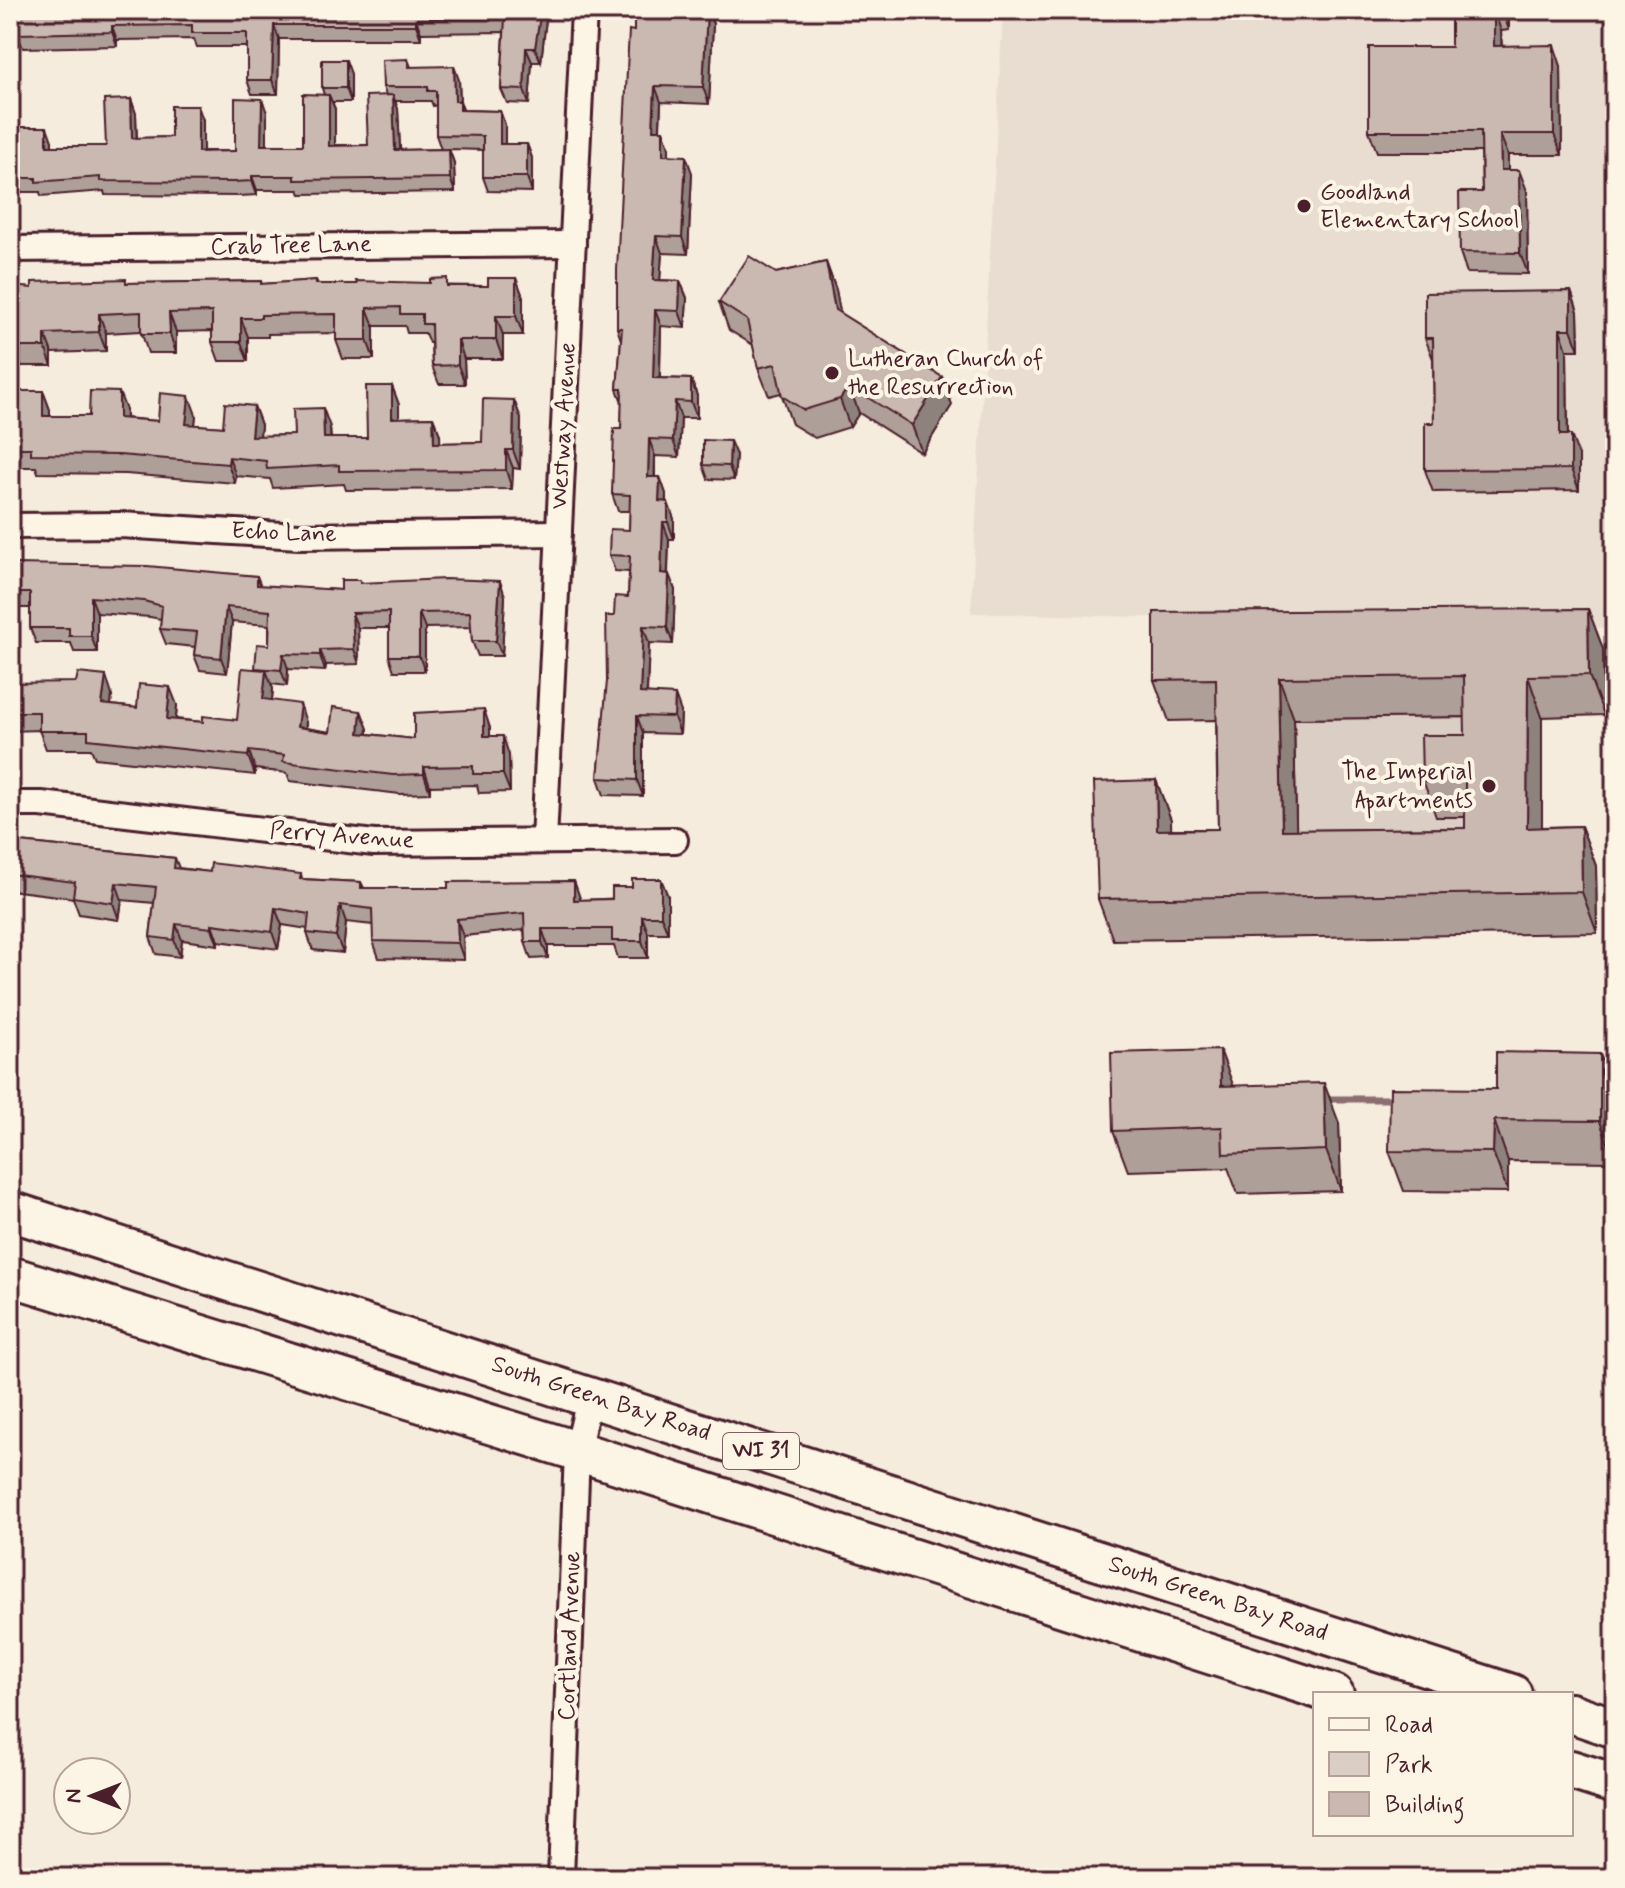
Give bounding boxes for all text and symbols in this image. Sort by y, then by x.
place label: Goodland Elementary School [1320,177,1519,236]
marker: Goodland Elementary School [1295,197,1313,215]
street label: Crab Tree Lane [210,229,372,263]
street label: Westway Avenue [544,342,584,510]
place label: Lutheran Church of the Resurrection [848,344,1043,403]
marker: Lutheran Church of the Resurrection [823,364,841,382]
street label: Echo Lane [231,516,337,550]
place label: The Imperial Apartments [1341,757,1473,819]
marker: The Imperial Apartments [1480,777,1498,795]
street label: Perry Avenue [269,815,416,857]
street label: South Green Bay Road [488,1349,714,1449]
road number: WI 31 [723,1433,799,1469]
street label: South Green Bay Road [1105,1549,1331,1649]
street label: Cortland Avenue [552,1551,588,1721]
legend [1313,1692,1573,1836]
text: Road [1385,1710,1433,1741]
text: Park [1385,1750,1433,1781]
north arrow [52,1756,132,1836]
text: N [60,1789,88,1803]
text: Building [1385,1790,1465,1824]

